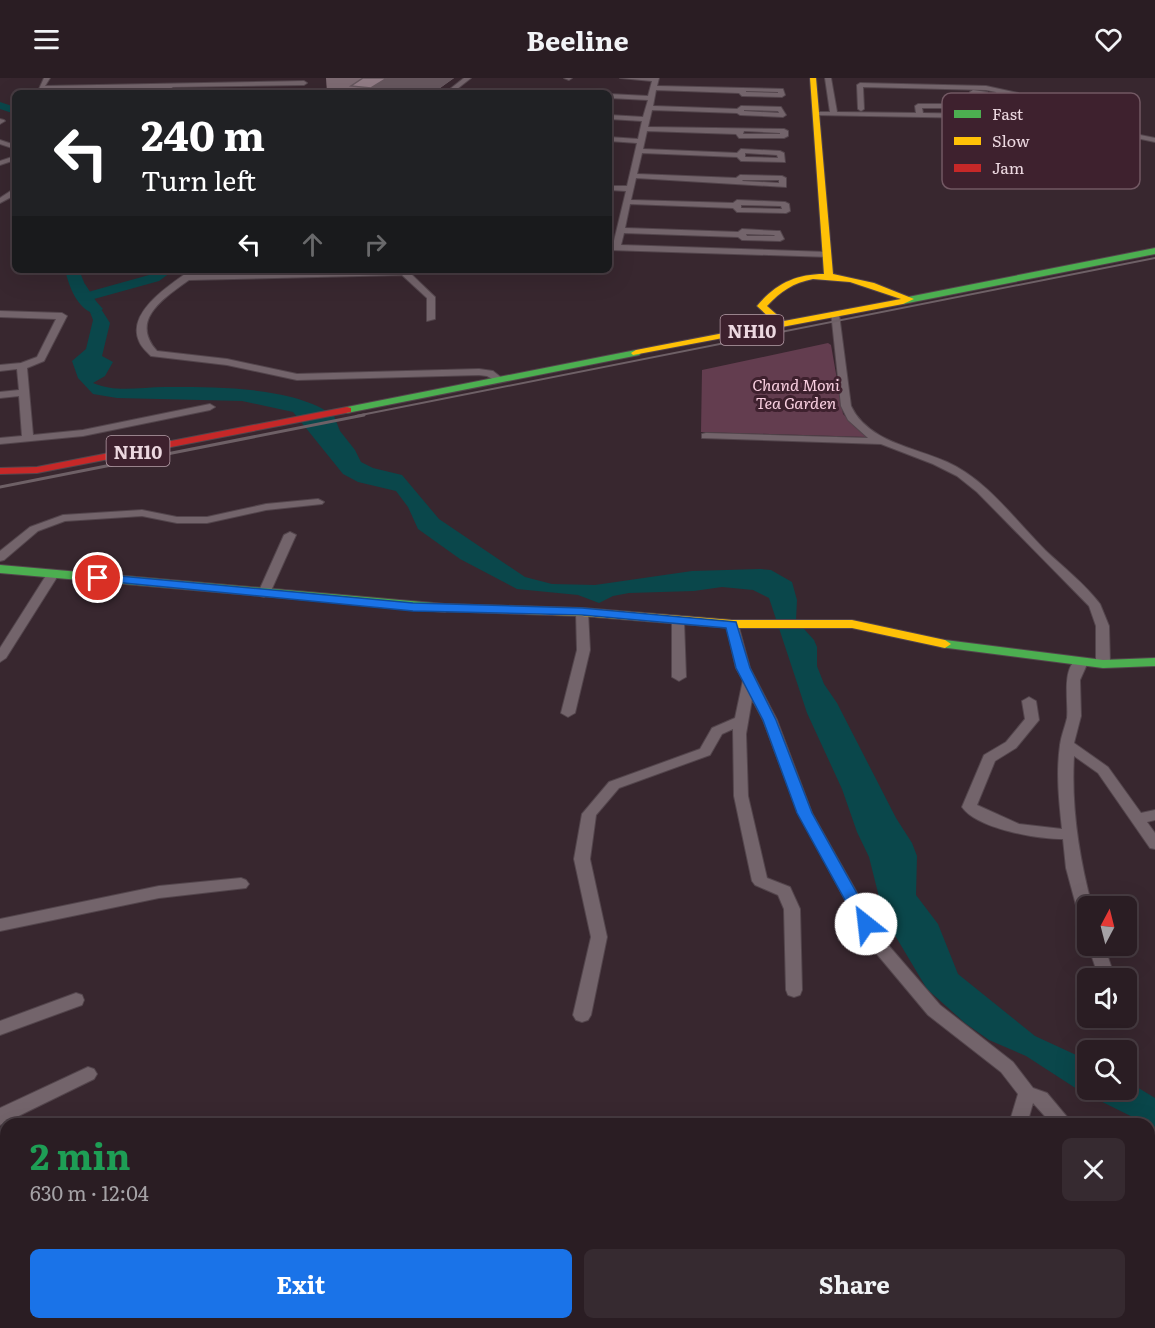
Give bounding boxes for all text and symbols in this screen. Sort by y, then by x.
text: Beeline [526,19,629,59]
icon: menu [30,23,63,56]
icon: heart [1092,23,1125,56]
legend [942,93,1140,189]
text: Fast [992,101,1024,125]
text: 240 m [141,102,265,164]
icon: left [42,114,120,192]
text: Slow [992,128,1030,152]
text: Jam [992,155,1025,179]
text: Turn left [141,159,256,199]
icon: left [233,228,266,261]
icon: ahead [296,228,329,261]
icon: right [359,228,392,261]
road number: NH10 [720,315,783,345]
park label: Chand Moni Tea Garden [752,372,840,414]
road number: NH10 [106,436,170,466]
pin [72,552,123,603]
icon: arrive [81,561,114,594]
position arrow [834,892,898,956]
north arrow [1077,896,1137,956]
map controls [1077,896,1137,1100]
button: sound [1077,968,1137,1028]
button: search [1077,1040,1137,1100]
text: 2 min [30,1128,131,1181]
button: close [1062,1138,1125,1201]
text: 630 m · 12:04 [30,1177,149,1207]
button: Exit [30,1249,572,1318]
button: Share [584,1249,1125,1318]

